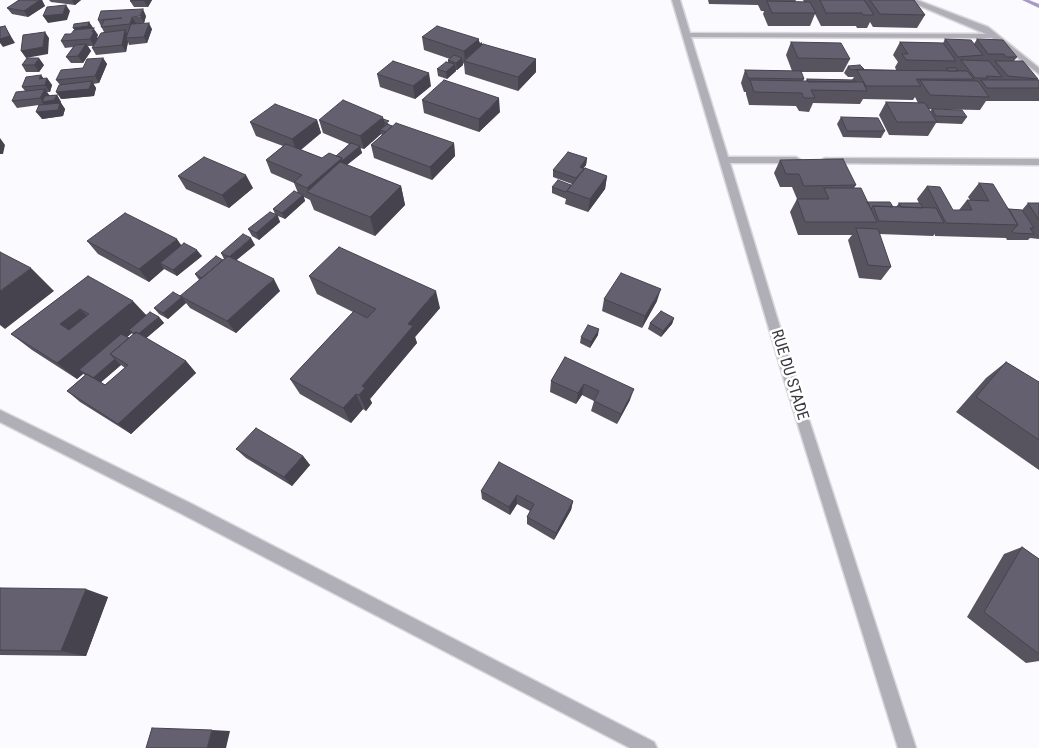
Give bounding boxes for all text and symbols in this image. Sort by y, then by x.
street label: RUE DU STADE [766,328,812,422]

